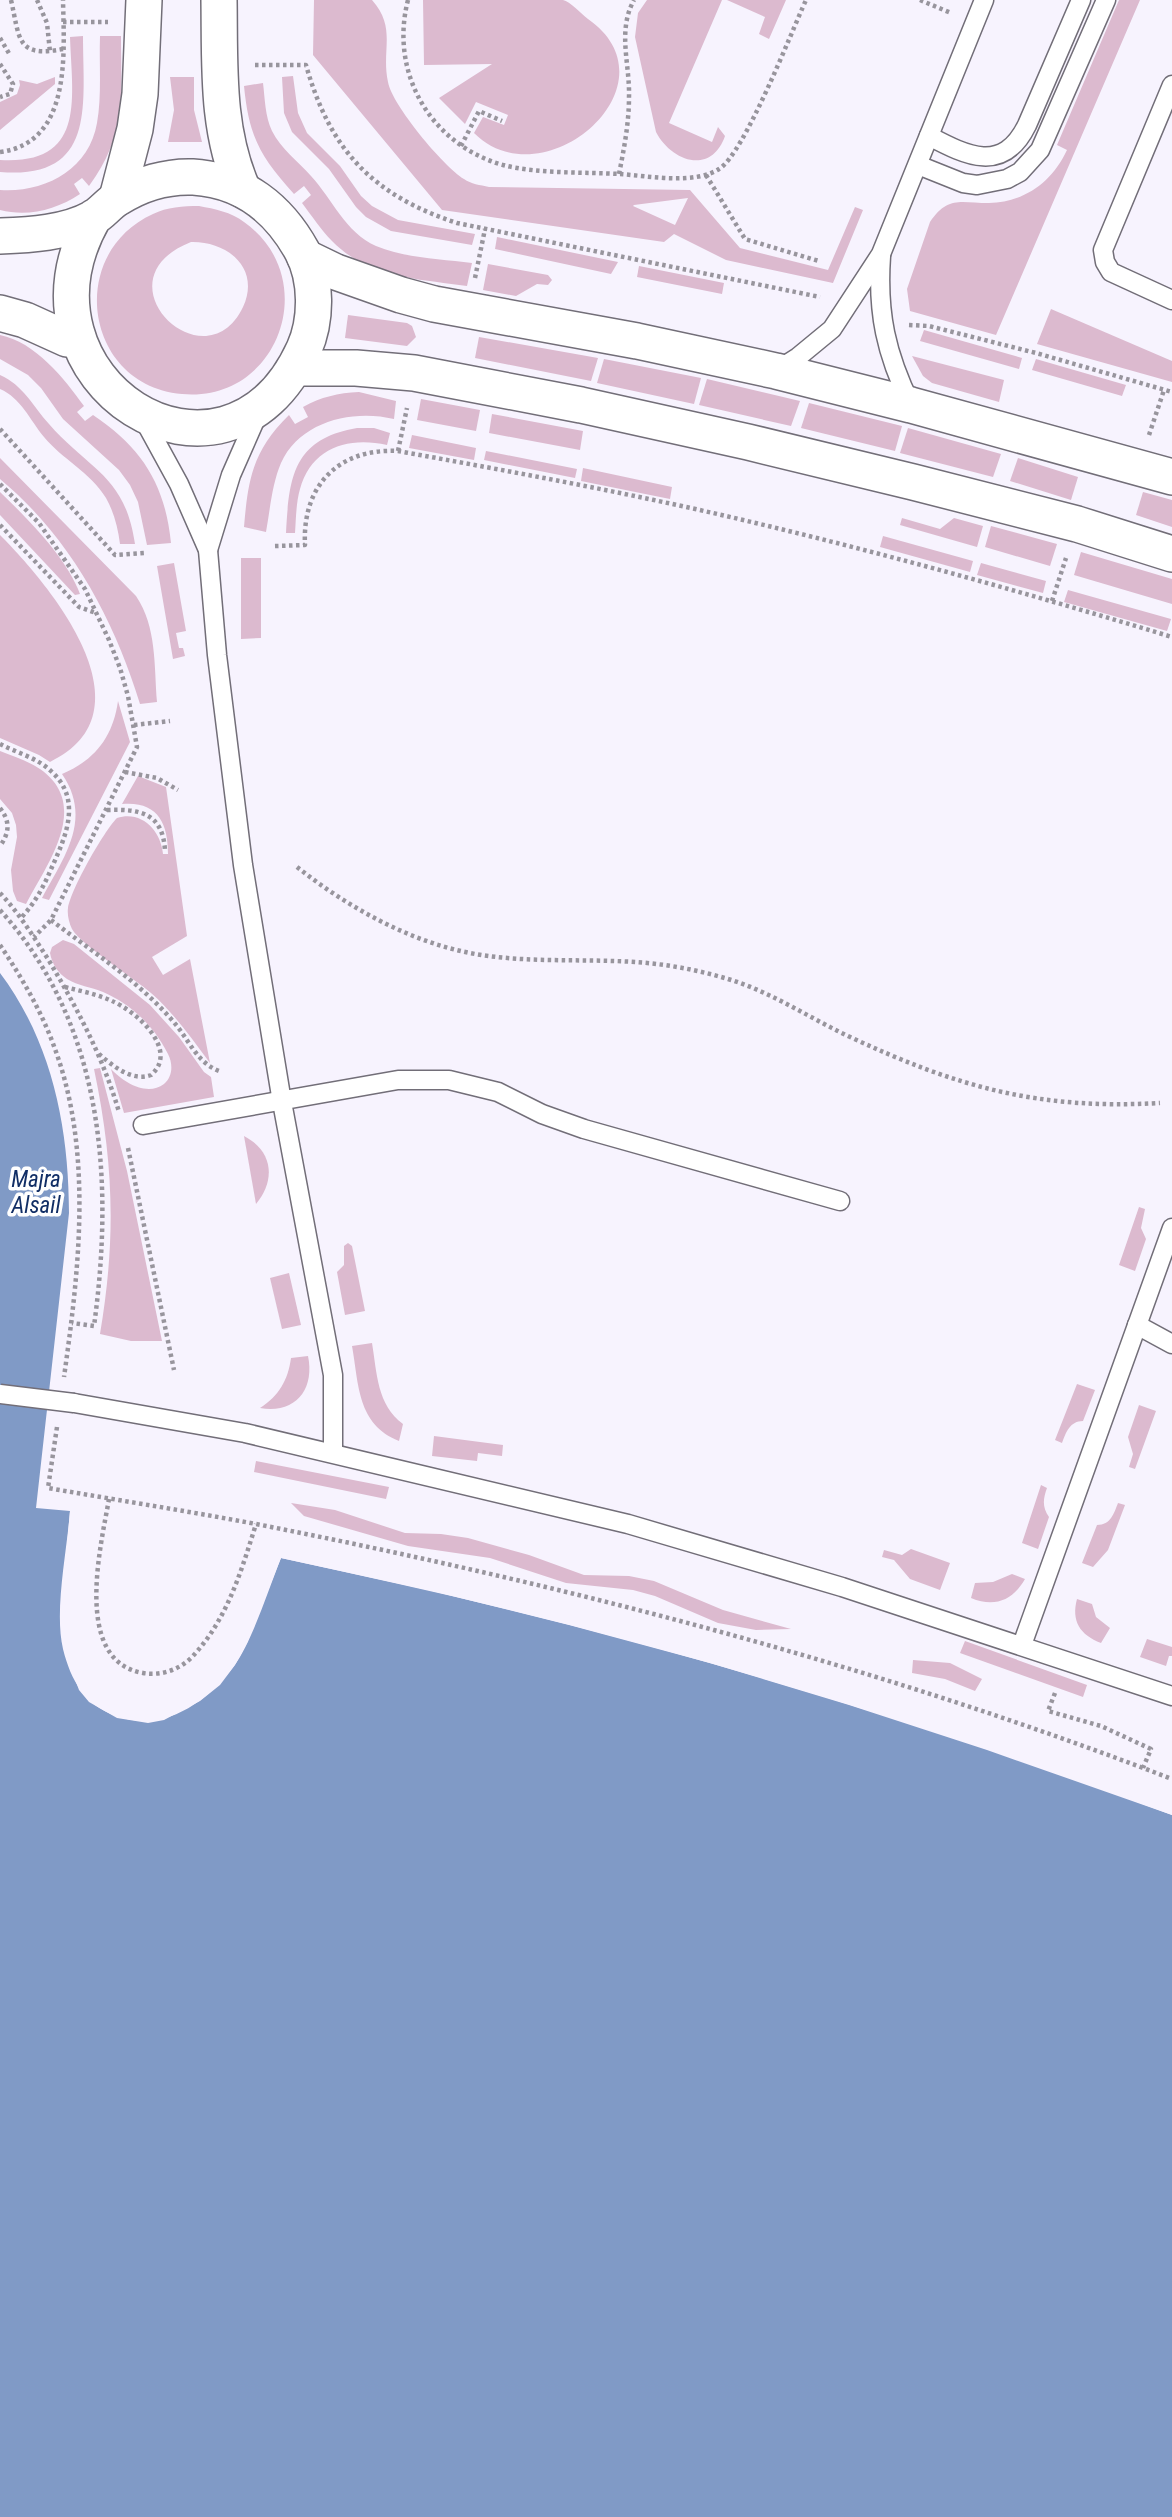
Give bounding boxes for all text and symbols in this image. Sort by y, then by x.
water label: Majra Alsail [10,1166,61,1219]

